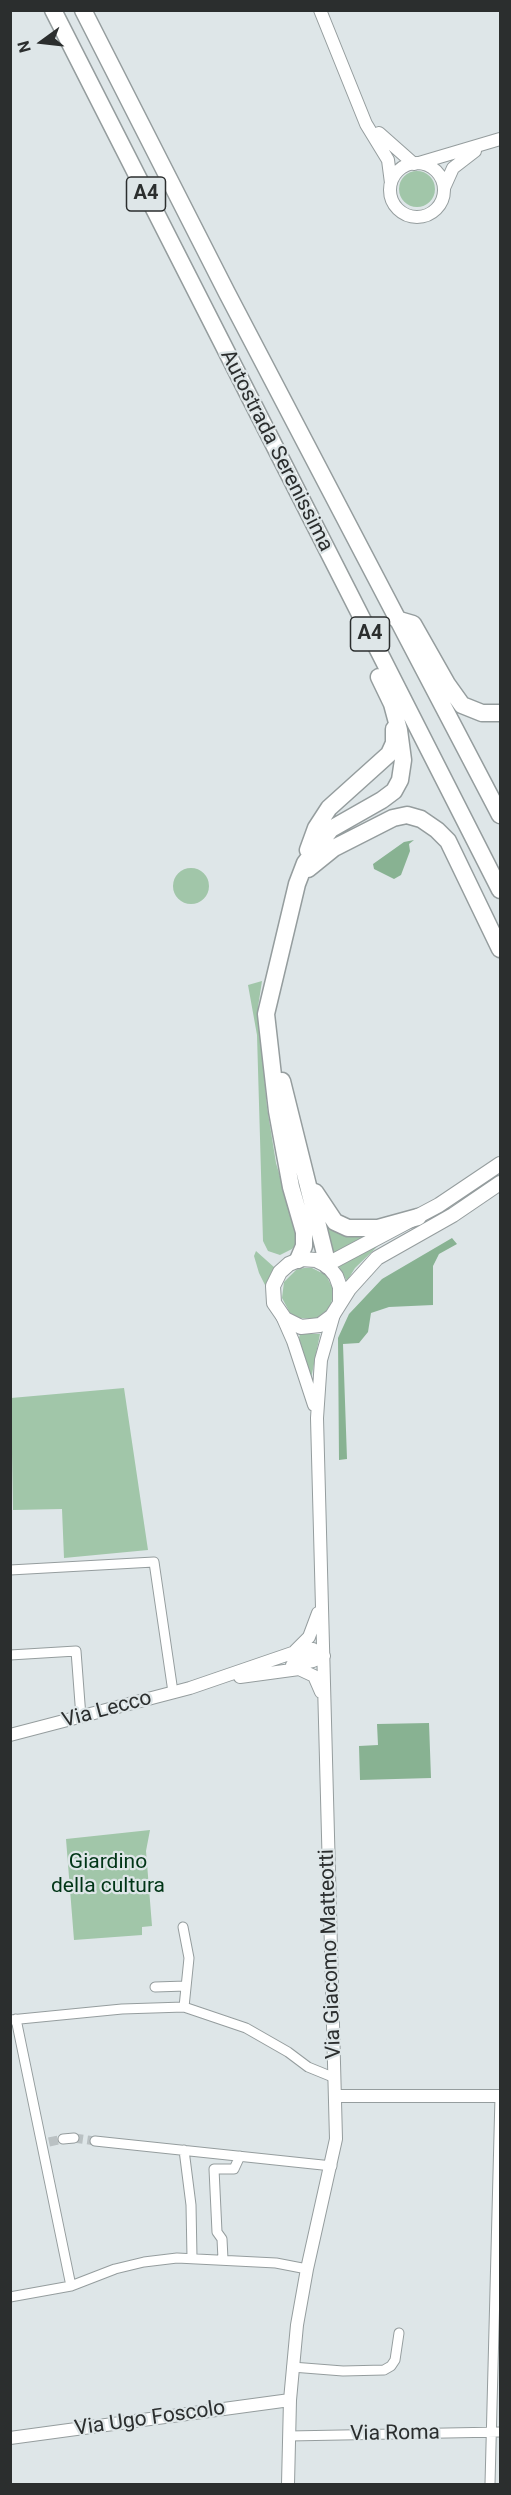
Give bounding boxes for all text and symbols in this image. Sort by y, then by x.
north arrow [12,12,72,72]
text: N [13,39,35,55]
road number: A4 [126,177,166,211]
street label: Autostrada Serenissima [214,346,338,556]
road number: A4 [350,617,389,651]
street label: Via Lecco [60,1686,154,1734]
street label: Via Giacomo Matteotti [315,1849,347,2059]
park label: Giardino della cultura [51,1850,165,1900]
street label: Via Ugo Foscolo [73,2396,227,2442]
street label: Via Roma [350,2421,440,2447]

